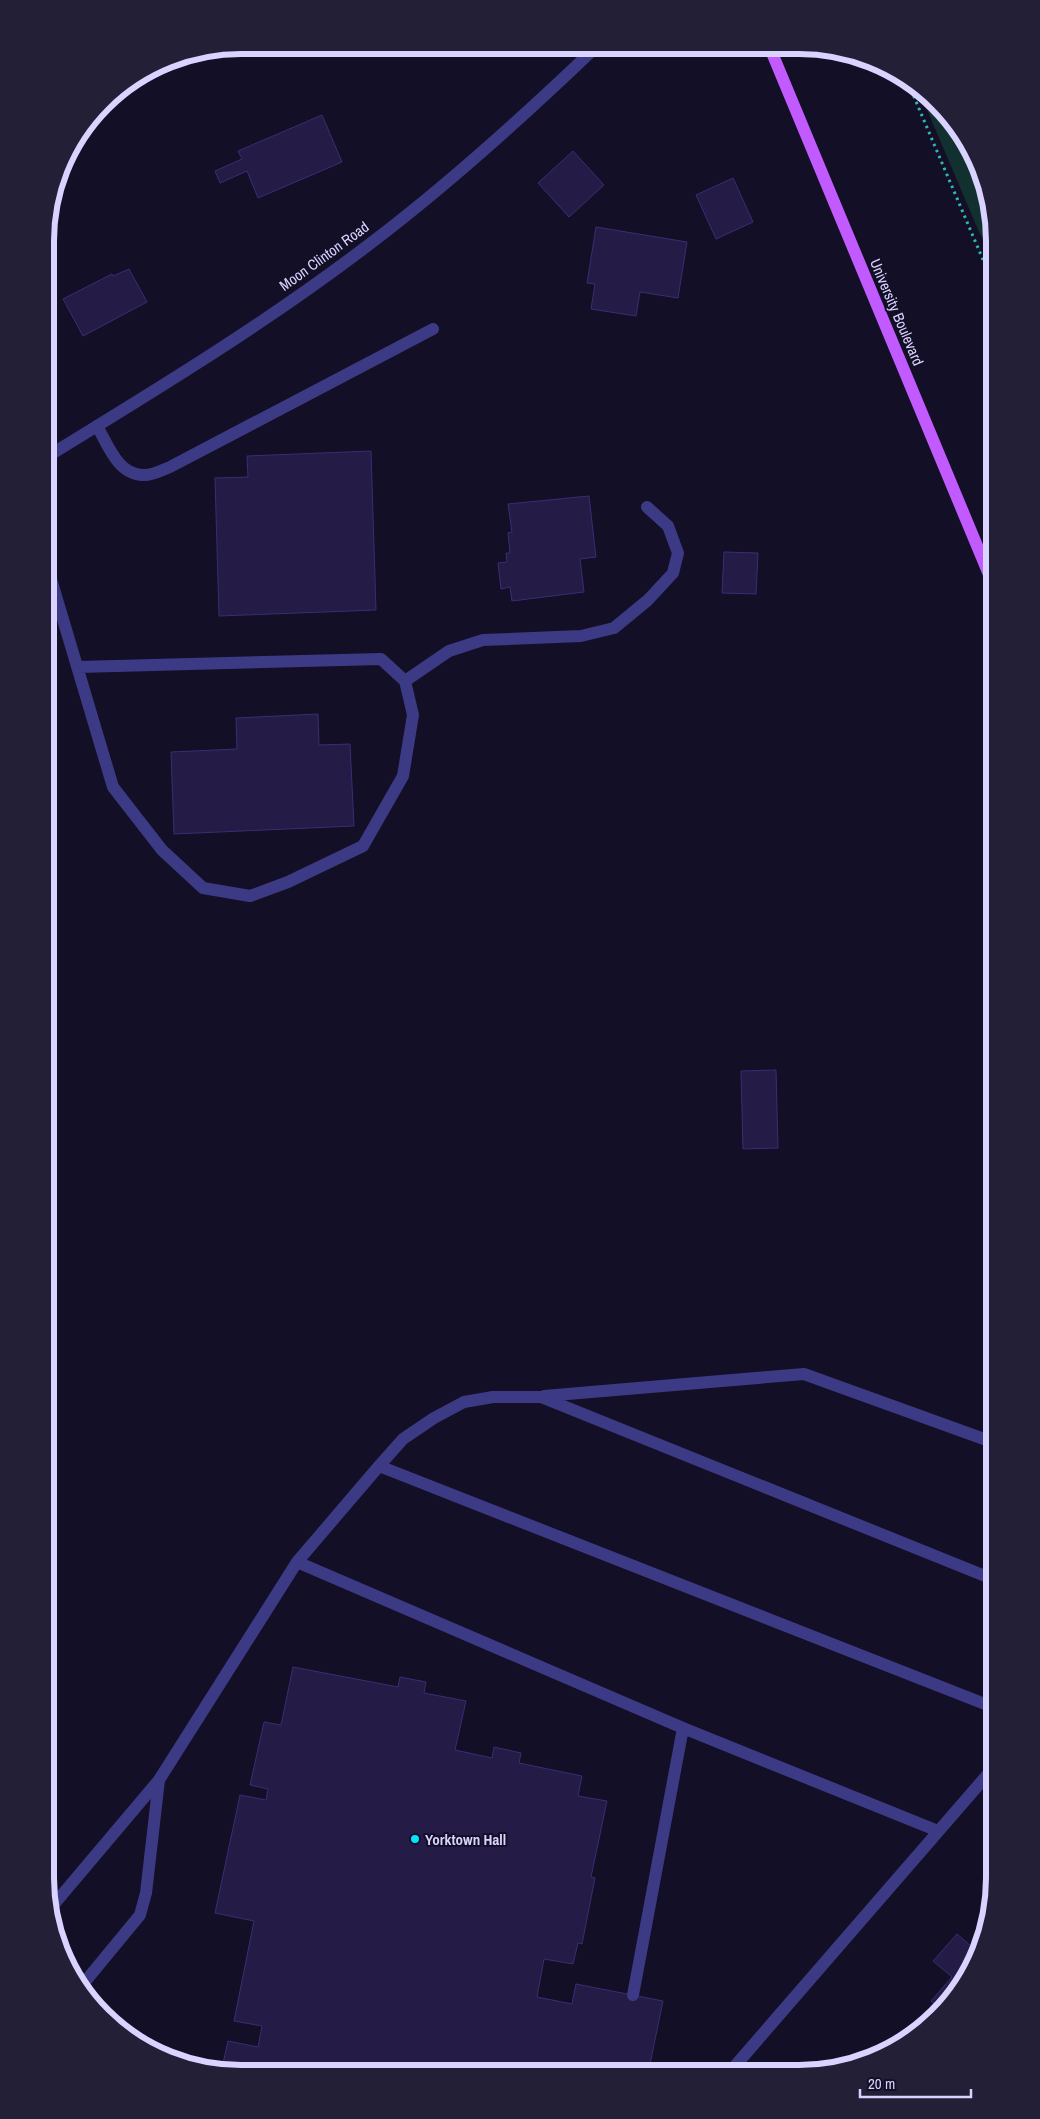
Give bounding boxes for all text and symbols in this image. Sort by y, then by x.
street label: Moon Clinton Road [275,216,373,296]
street label: University Boulevard [865,255,929,369]
place label: Yorktown Hall [425,1829,506,1850]
marker: Yorktown Hall [409,1833,421,1845]
scale bar [860,2066,971,2098]
text: 20 m [868,2073,895,2094]

